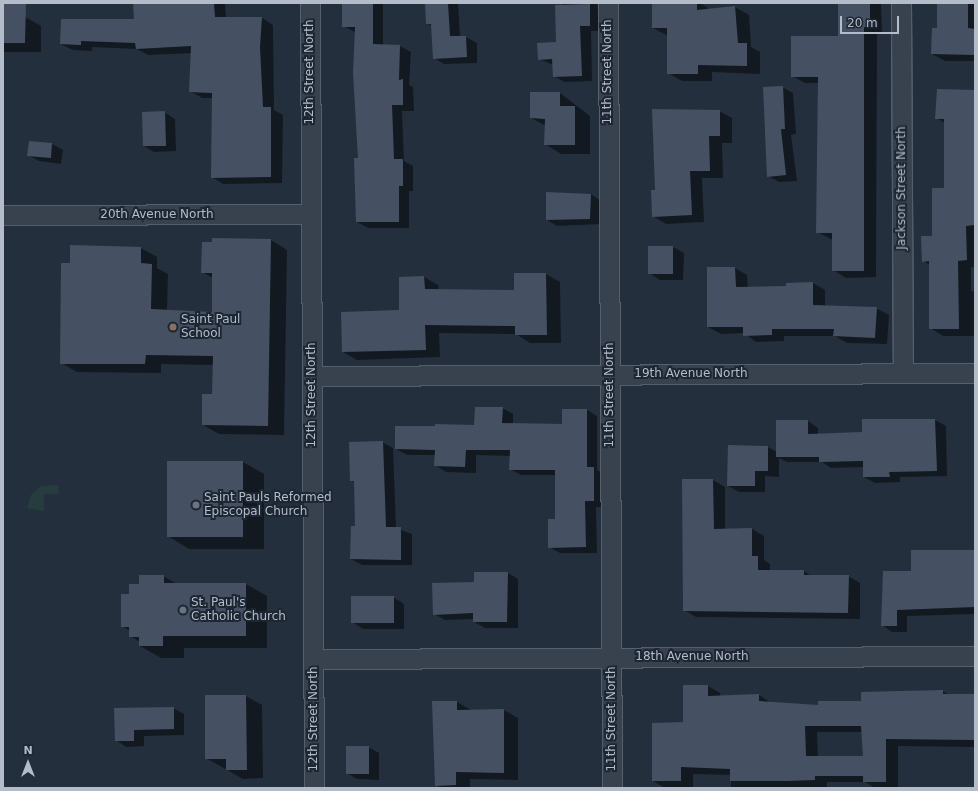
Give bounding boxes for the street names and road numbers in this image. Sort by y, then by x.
street label: 12th Street North [303,19,317,125]
street label: 11th Street North [601,19,615,125]
street label: Jackson Street North [895,126,909,250]
street label: 20th Avenue North [100,208,214,222]
street label: 12th Street North [305,342,319,448]
street label: 11th Street North [603,342,617,448]
street label: 19th Avenue North [634,367,748,381]
street label: 18th Avenue North [635,650,749,664]
street label: 12th Street North [307,666,321,772]
street label: 11th Street North [605,666,619,772]

